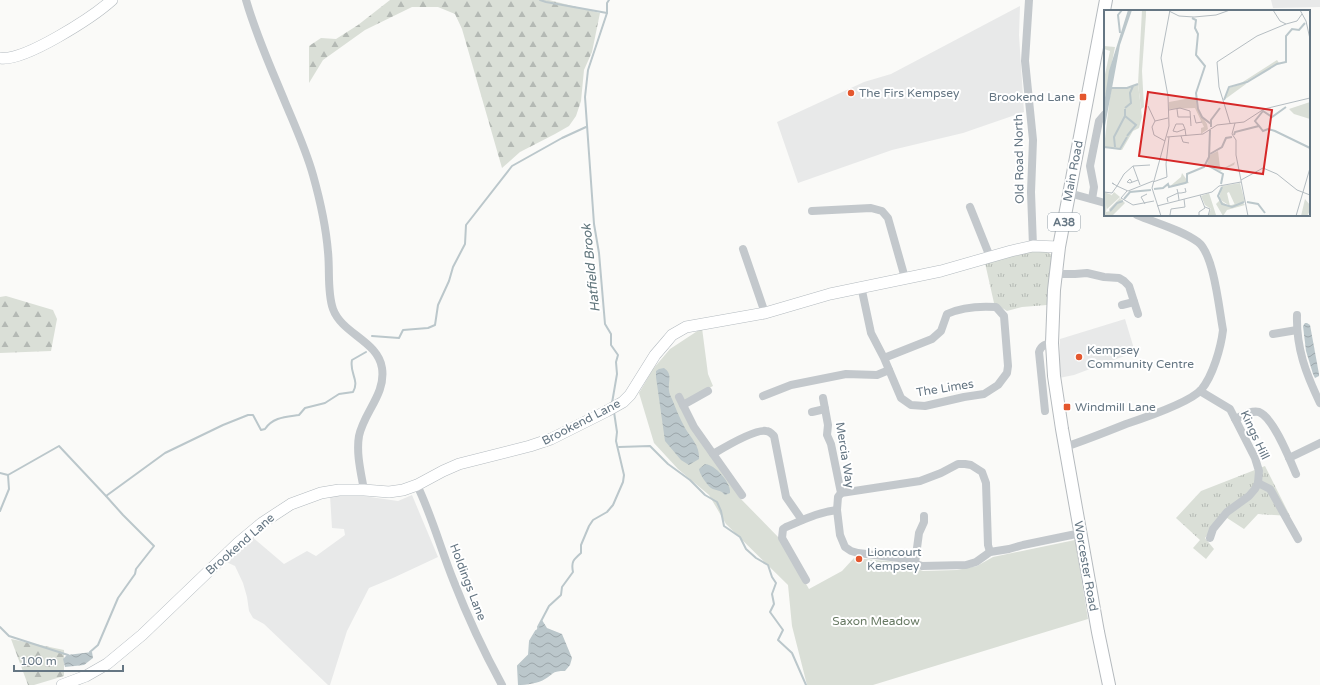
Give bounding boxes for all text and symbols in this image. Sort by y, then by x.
inset map [1104,10,1310,216]
place label: The Firs Kempsey [859,86,960,100]
marker: The Firs Kempsey [846,88,856,98]
place label: Brookend Lane [989,90,1075,104]
marker: Brookend Lane [1078,92,1088,102]
street label: Old Road North [1011,114,1027,204]
street label: Main Road [1060,139,1086,203]
road number: A38 [1048,213,1080,231]
water label: Hatfield Brook [578,222,604,313]
place label: Kempsey Community Centre [1087,343,1194,371]
marker: Kempsey Community Centre [1074,352,1084,362]
street label: The Limes [915,377,975,399]
street label: Brookend Lane [539,396,623,448]
place label: Windmill Lane [1075,400,1156,414]
marker: Windmill Lane [1062,402,1072,412]
street label: Kings Hill [1238,408,1272,462]
street label: Mercia Way [833,421,857,490]
street label: Brookend Lane [203,510,277,578]
street label: Worcester Road [1071,520,1101,612]
street label: Holdings Lane [447,542,489,623]
place label: Lioncourt Kempsey [867,545,922,573]
marker: Lioncourt Kempsey [854,554,864,564]
park label: Saxon Meadow [832,614,920,628]
scale bar [14,647,123,673]
text: 100 m [20,654,57,668]

